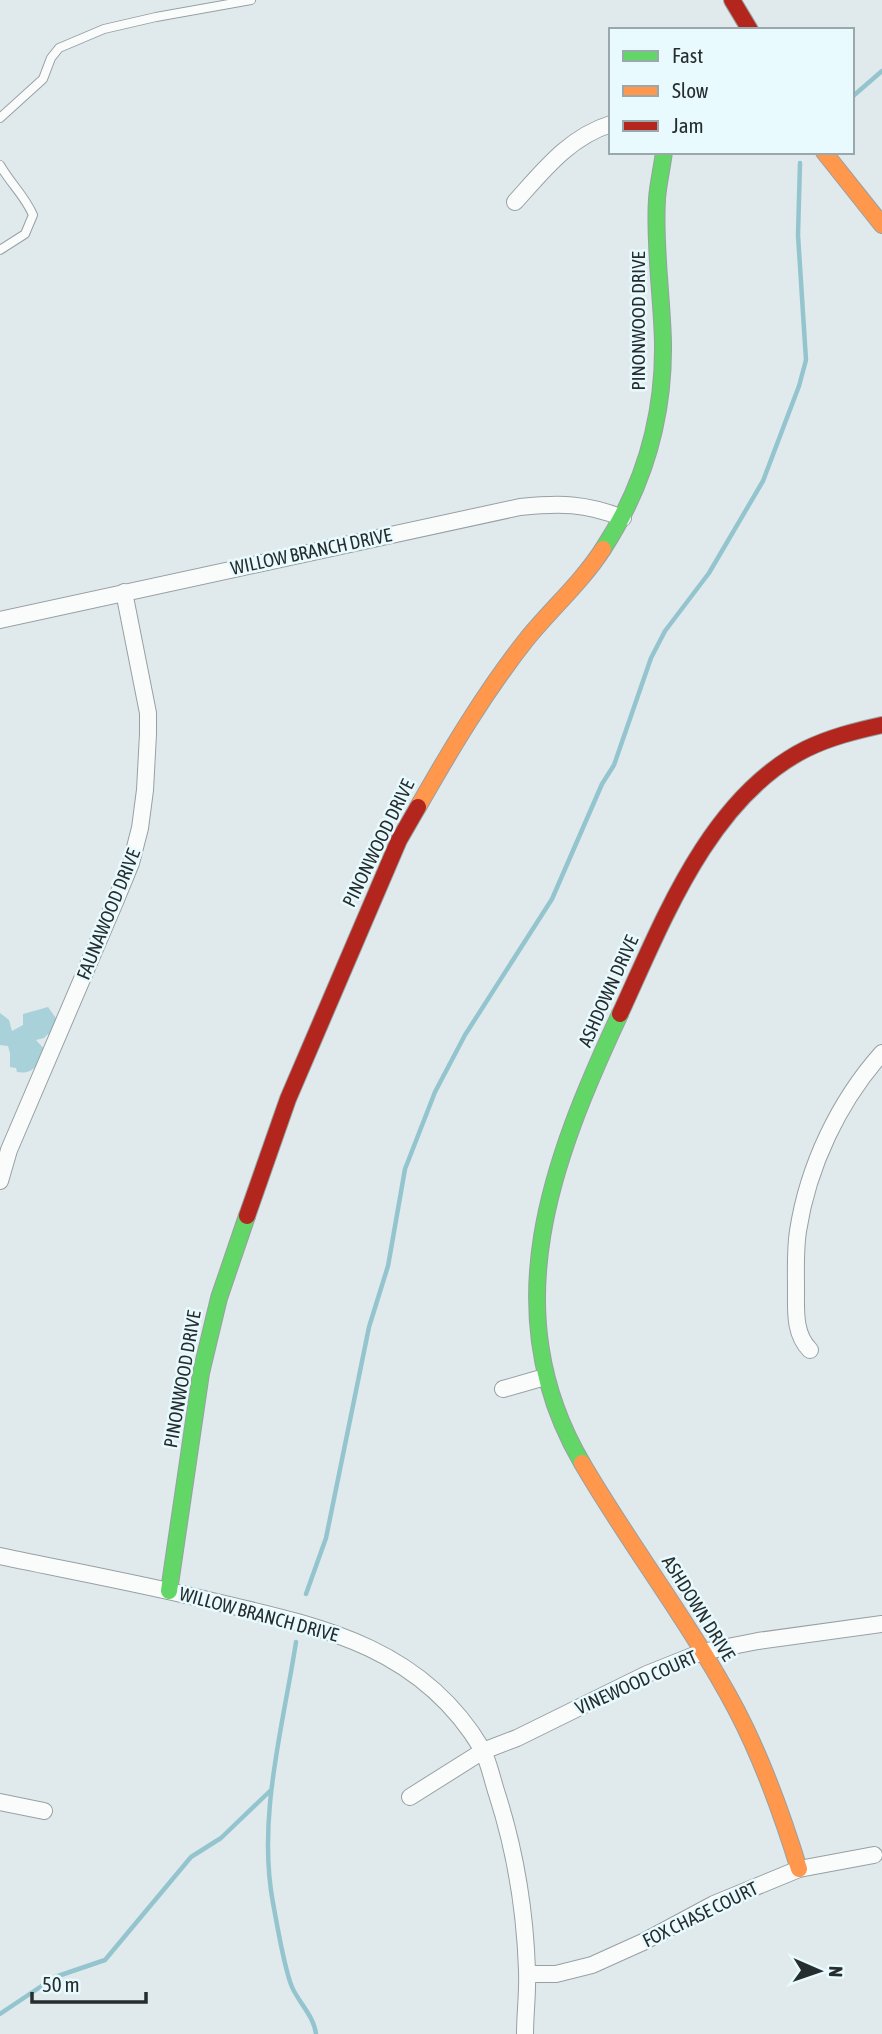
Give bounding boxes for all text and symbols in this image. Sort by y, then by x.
legend [609,28,854,154]
text: Fast [672,43,703,67]
text: Slow [672,78,709,102]
text: Jam [672,113,704,137]
street label: PINONWOOD DRIVE [627,251,649,391]
street label: WILLOW BRANCH DRIVE [229,523,393,579]
street label: PINONWOOD DRIVE [338,776,418,910]
street label: FAUNAWOOD DRIVE [72,845,144,983]
street label: ASHDOWN DRIVE [574,932,642,1050]
street label: PINONWOOD DRIVE [159,1309,205,1449]
street label: ASHDOWN DRIVE [658,1551,740,1665]
street label: WILLOW BRANCH DRIVE [177,1582,341,1646]
street label: VINEWOOD COURT [572,1645,701,1719]
street label: FOX CHASE COURT [639,1876,762,1951]
north arrow [784,1936,854,2006]
scale bar [32,1960,145,2004]
text: N [825,1966,847,1978]
text: 50 m [42,1972,80,1996]

